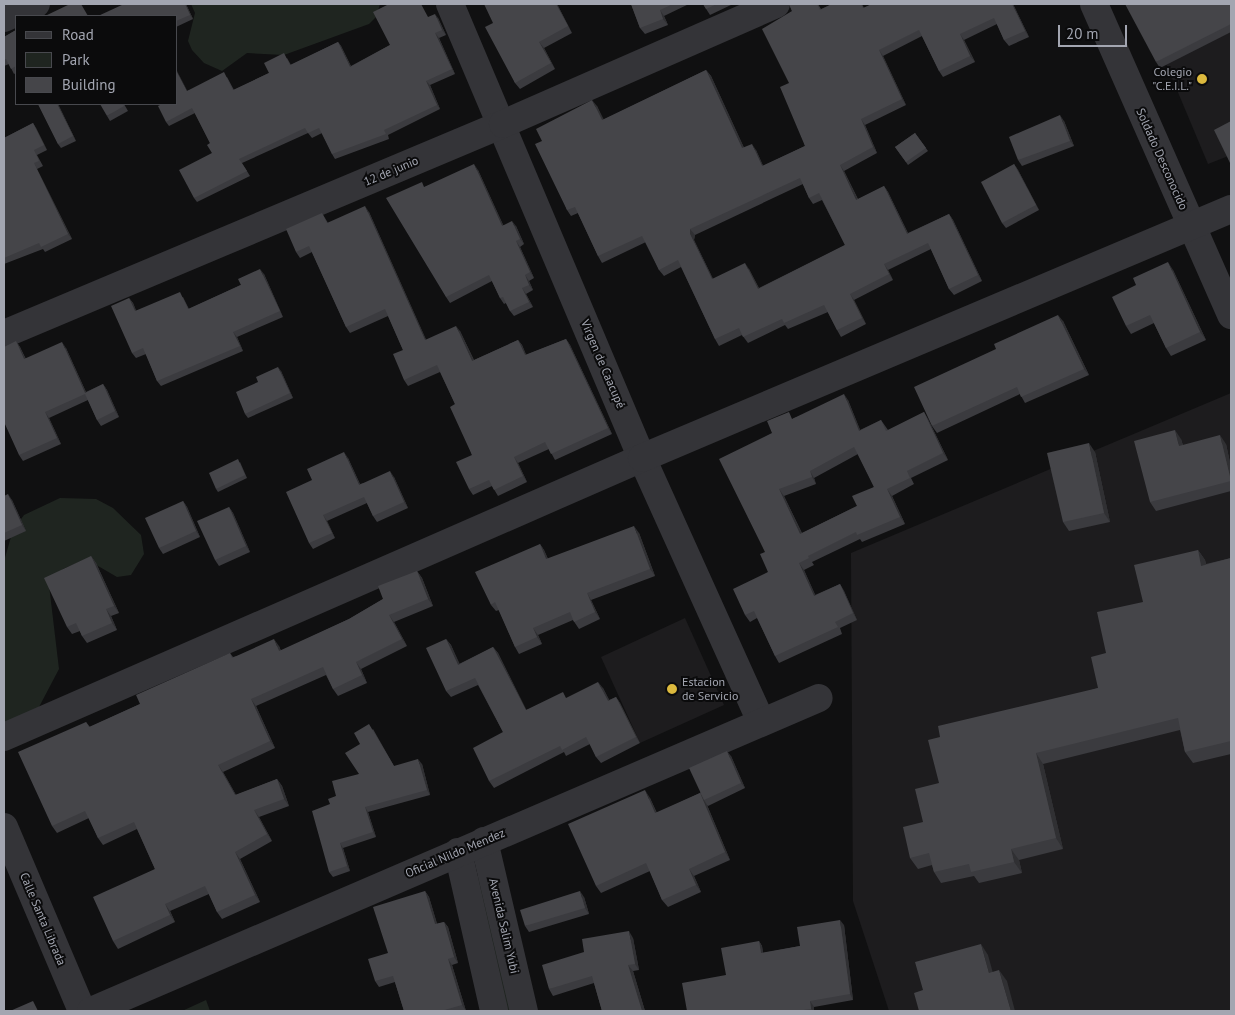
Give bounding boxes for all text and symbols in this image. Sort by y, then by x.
legend [15,15,178,105]
scale bar [1060,15,1129,47]
text: 20 m [1066,24,1099,43]
text: Road [62,25,94,44]
text: Park [62,50,90,69]
place label: Colegio "C.E.I.L." [1152,65,1192,93]
marker: Colegio "C.E.I.L." [1196,73,1208,85]
text: Building [62,75,116,94]
street label: Soldado Desconocido [1133,106,1191,212]
street label: 12 de junio [362,153,420,189]
street label: Virgen de Caacupé [578,317,628,411]
place label: Estacion de Servicio [682,675,738,703]
marker: Estacion de Servicio [666,683,678,695]
street label: Oficial Nildo Mendez [403,826,507,880]
street label: Calle Santa Librada [17,870,69,968]
street label: Avenida Salim Yubi [486,877,522,975]

